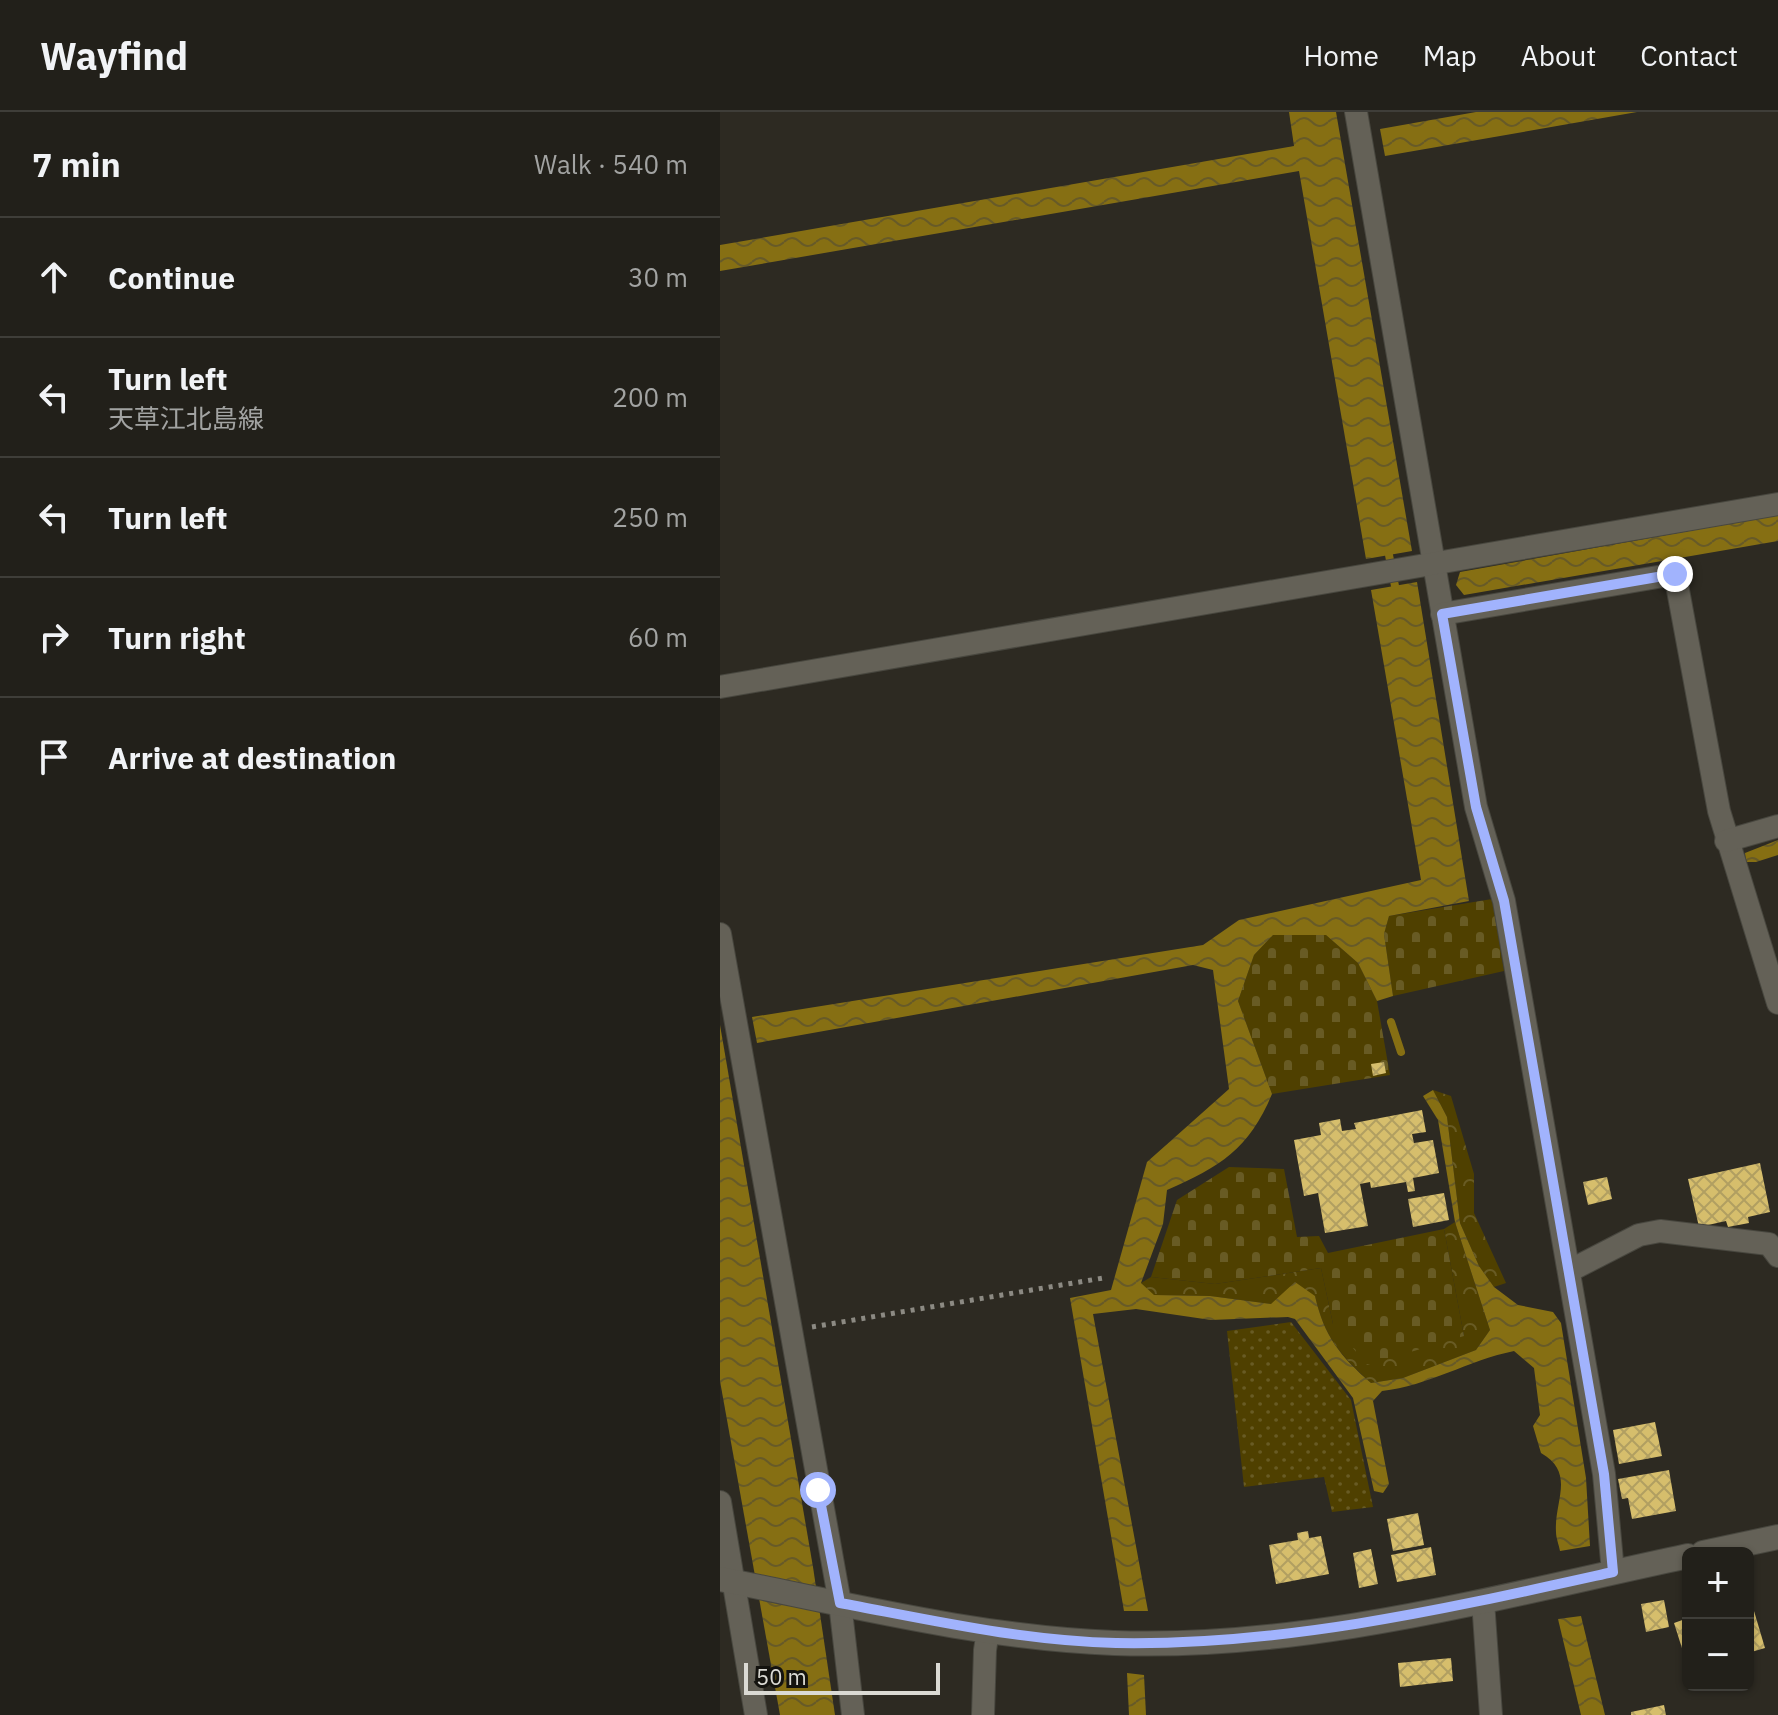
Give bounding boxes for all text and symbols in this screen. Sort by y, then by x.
text: Wayfind [40,31,188,80]
text: Home [1303,37,1379,74]
text: Map [1423,37,1477,74]
text: About [1521,37,1596,74]
text: Contact [1640,37,1738,74]
text: 7 min [32,142,121,186]
text: Walk · 540 m [534,147,688,181]
icon: ahead [32,255,76,299]
text: Continue [108,258,235,297]
text: 30 m [628,260,688,294]
text: Turn left [108,359,227,398]
icon: left [32,375,76,419]
text: 200 m [612,380,688,414]
text: 天草江北島線 [108,401,264,435]
icon: left [32,495,76,539]
text: Turn left [108,498,227,537]
text: 250 m [612,500,688,534]
route end [1657,556,1693,592]
icon: right [32,615,76,659]
text: Turn right [108,618,246,657]
text: 60 m [628,620,688,654]
icon: arrive [32,735,76,779]
text: Arrive at destination [108,738,396,777]
route start [800,1472,836,1508]
map controls [1682,1547,1754,1691]
button: + [1682,1547,1754,1619]
button: − [1682,1619,1754,1691]
scale bar [744,1659,940,1695]
text: 50 m [756,1662,807,1691]

